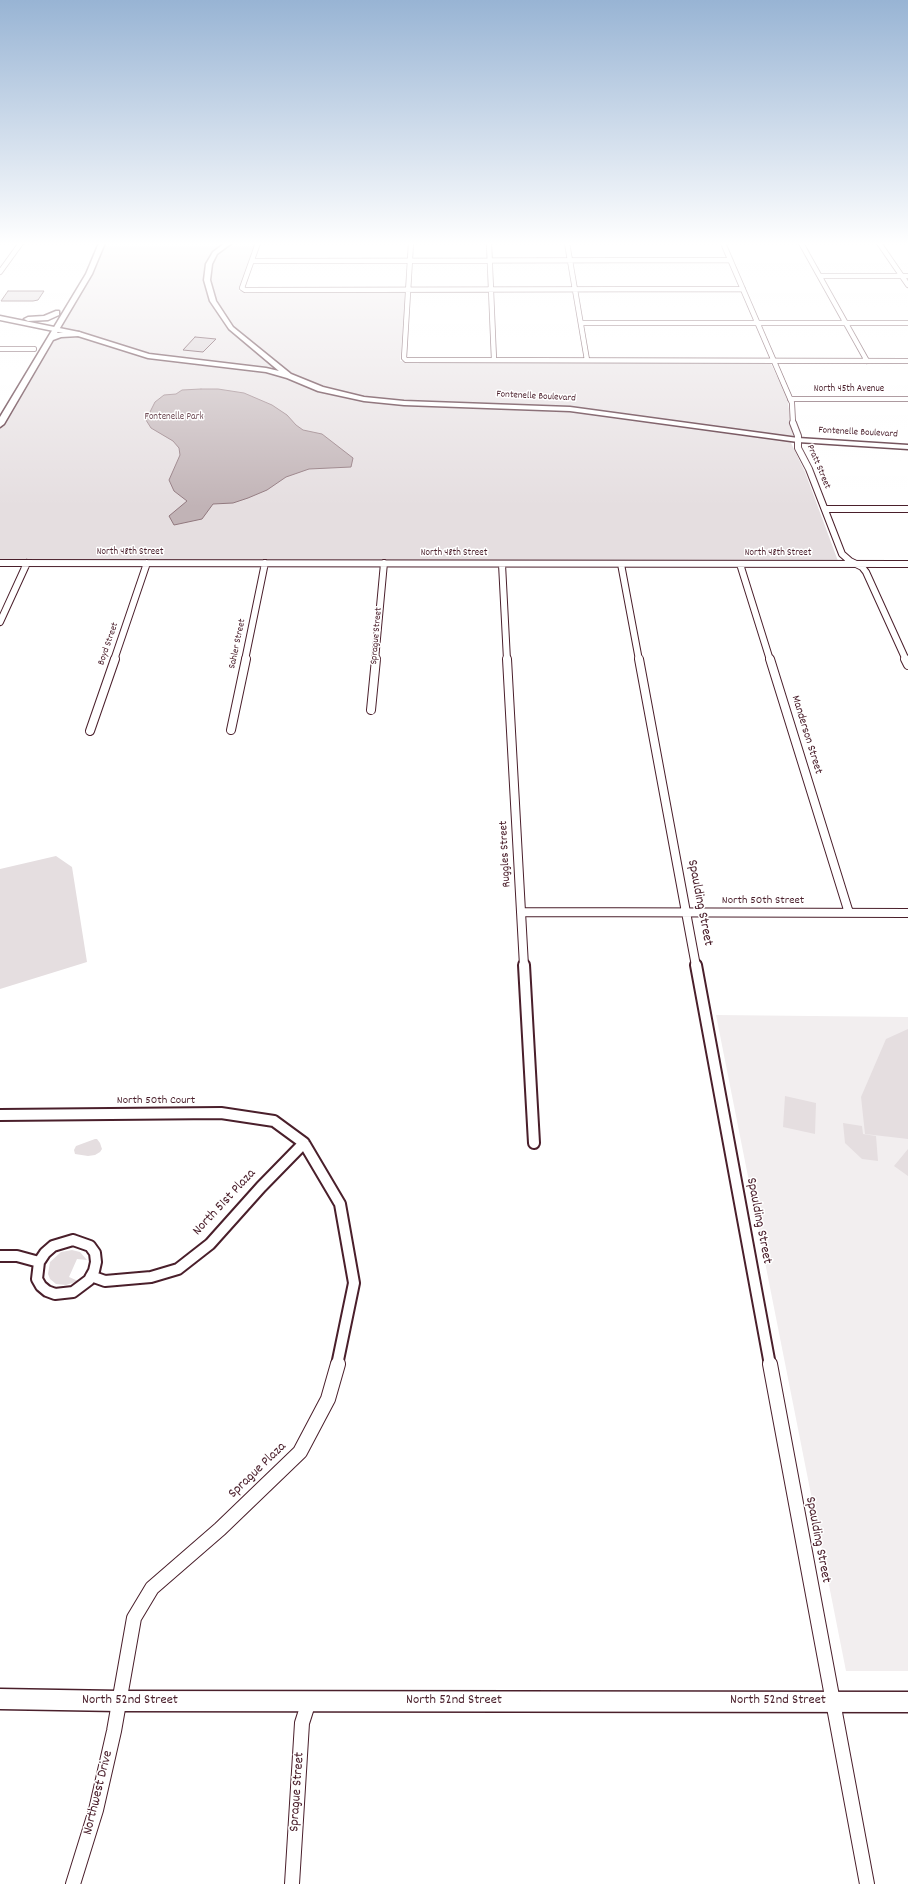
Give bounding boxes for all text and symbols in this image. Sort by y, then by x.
street label: North 45th Avenue [814,384,884,396]
street label: Fontenelle Boulevard [496,389,576,405]
park label: Fontenelle Park [144,412,204,424]
street label: Fontenelle Boulevard [818,425,898,441]
street label: Pratt Street [803,443,833,491]
street label: North 48th Street [97,547,163,559]
street label: North 48th Street [421,548,487,560]
street label: North 48th Street [745,548,811,560]
street label: Sprague Street [369,607,385,665]
street label: Sahler Street [227,618,249,670]
street label: Boyd Street [96,621,122,667]
street label: Manderson Street [787,694,825,776]
street label: Ruggles Street [497,820,515,888]
street label: Spaulding Street [682,858,716,948]
street label: North 50th Street [722,894,804,908]
street label: North 50th Court [117,1094,195,1108]
street label: North 51st Plaza [190,1166,260,1240]
street label: Spaulding Street [741,1176,775,1266]
street label: Sprague Plaza [226,1439,290,1503]
street label: Spaulding Street [800,1495,834,1585]
street label: North 52nd Street [82,1693,178,1709]
street label: North 52nd Street [406,1693,502,1709]
street label: North 52nd Street [730,1693,826,1709]
street label: Northwest Drive [80,1749,118,1837]
street label: Sprague Street [287,1752,309,1832]

